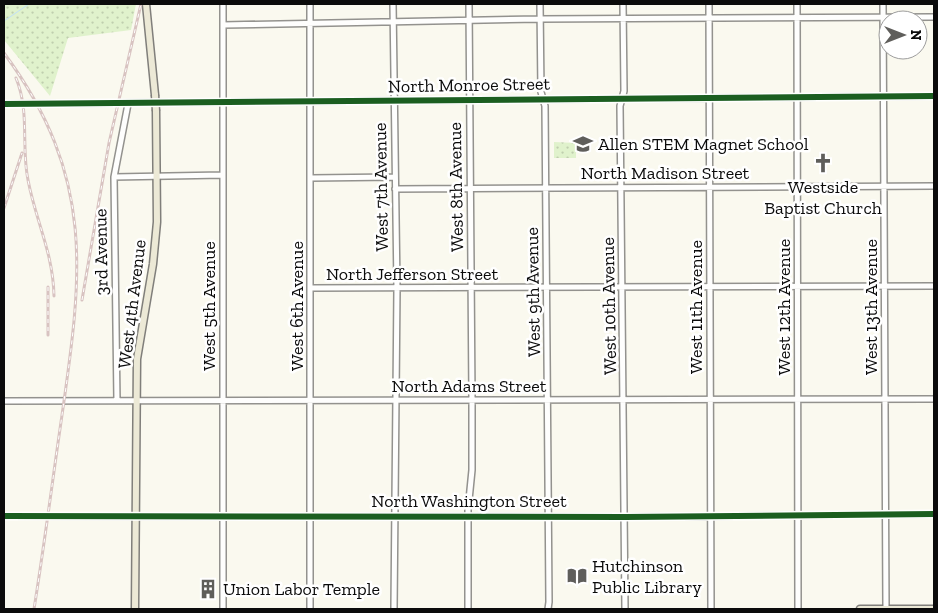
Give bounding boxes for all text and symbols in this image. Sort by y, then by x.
north arrow [878,10,928,60]
text: N [907,30,924,41]
street label: North Monroe Street [388,73,551,97]
street label: West 7th Avenue [369,122,393,252]
street label: West 8th Avenue [444,122,468,252]
school or university icon: Allen STEM Magnet School [572,133,594,155]
place label: Allen STEM Magnet School [598,133,809,155]
church icon: Westside Baptist Church [812,152,834,174]
street label: North Madison Street [581,162,750,184]
place label: Westside Baptist Church [764,176,882,219]
street label: 3rd Avenue [89,208,113,296]
street label: West 9th Avenue [521,227,545,357]
street label: West 10th Avenue [597,237,621,375]
street label: West 4th Avenue [113,238,151,370]
street label: West 12th Avenue [773,239,795,375]
street label: West 13th Avenue [860,239,882,375]
street label: West 11th Avenue [685,240,707,374]
street label: West 5th Avenue [198,241,220,371]
street label: West 6th Avenue [286,241,308,371]
street label: North Jefferson Street [326,263,498,285]
street label: North Adams Street [392,375,547,397]
street label: North Washington Street [371,490,567,512]
place label: Hutchinson Public Library [592,555,703,598]
library icon: Hutchinson Public Library [566,565,588,587]
building icon: Union Labor Temple [197,578,219,600]
place label: Union Labor Temple [223,578,380,600]

